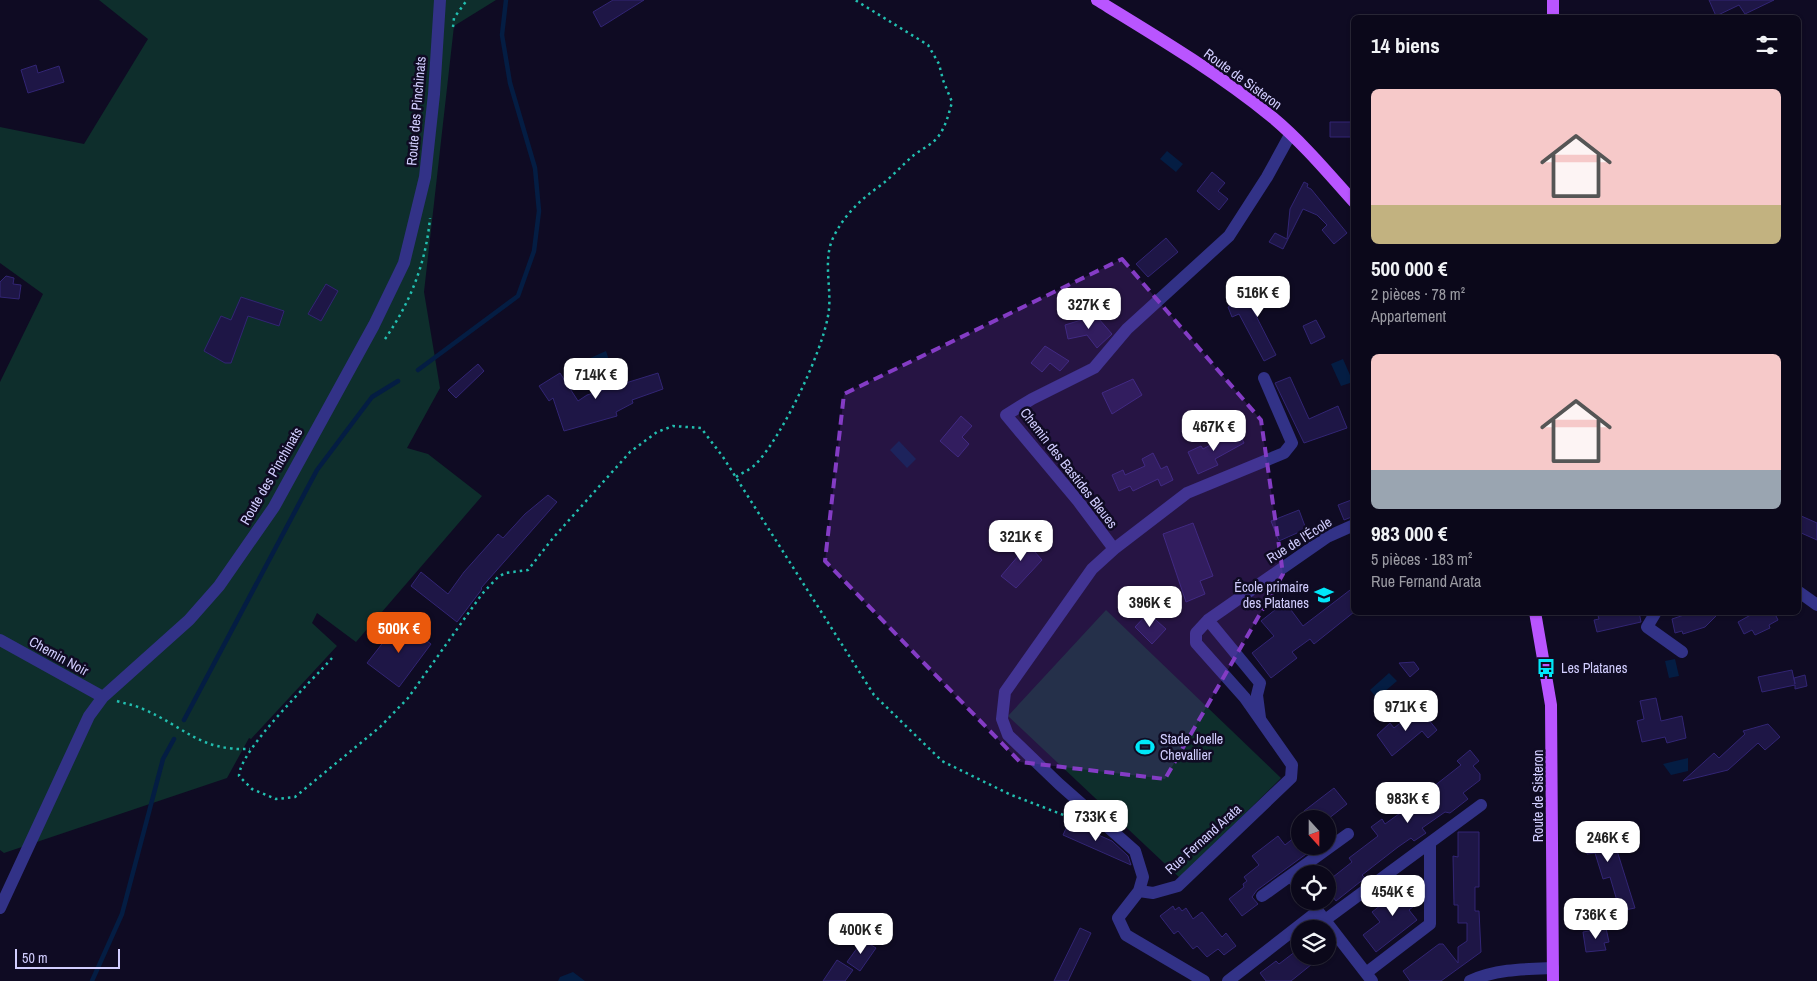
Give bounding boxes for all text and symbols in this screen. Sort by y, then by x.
text: 14 biens [1371,31,1440,60]
icon: filters [1753,31,1781,59]
street label: Route de Sisteron [1200,45,1286,113]
street label: Route des Pinchinats [402,55,430,166]
icon: home [1531,121,1621,211]
text: 500 000 € [1371,254,1448,283]
pin: 516K € [1217,276,1299,318]
text: 516K € [1237,281,1279,303]
text: 2 pièces · 78 m² [1371,283,1465,305]
pin: 327K € [1048,288,1130,330]
text: 327K € [1068,293,1110,315]
text: Appartement [1371,305,1446,327]
pin: 714K € [555,358,637,400]
text: 714K € [575,363,617,385]
icon: home [1531,386,1621,476]
street label: Chemin des Bastides Bleues [1016,404,1122,532]
pin: 467K € [1173,410,1255,452]
text: 467K € [1193,415,1235,437]
street label: Route des Pinchinats [236,424,306,528]
street label: Rue de l'École [1263,513,1335,567]
text: 983 000 € [1371,519,1448,548]
pin: 321K € [980,520,1062,562]
text: 321K € [1000,525,1042,547]
text: 5 pièces · 183 m² [1371,548,1472,570]
text: Rue Fernand Arata [1371,570,1481,592]
place label: École primaire des Platanes [1234,578,1309,612]
school or university icon: École primaire des Platanes [1313,584,1335,606]
pin: 396K € [1109,586,1191,628]
text: 396K € [1129,591,1171,613]
pin: 500K € [358,612,440,654]
text: 500K € [378,617,420,639]
street label: Chemin Noir [26,632,92,680]
bus stop icon: Les Platanes [1535,657,1557,679]
place label: Les Platanes [1561,659,1628,677]
pin: 971K € [1365,690,1447,732]
text: 971K € [1385,695,1427,717]
place label: Stade Joelle Chevallier [1160,730,1223,764]
sports icon: Stade Joelle Chevallier [1134,736,1156,758]
street label: Route de Sisteron [1529,750,1547,842]
pin: 983K € [1367,782,1449,824]
text: 983K € [1387,787,1429,809]
pin: 733K € [1055,800,1137,842]
street label: Rue Fernand Arata [1161,800,1245,878]
text: 733K € [1075,805,1117,827]
north arrow [1291,810,1336,855]
map controls [1291,810,1336,965]
pin: 246K € [1567,820,1649,863]
text: 246K € [1587,826,1629,848]
button: locate [1291,865,1336,910]
pin: 454K € [1352,874,1434,917]
text: 454K € [1372,880,1414,902]
pin: 736K € [1555,898,1637,940]
text: 736K € [1575,903,1617,925]
pin: 400K € [820,912,902,955]
text: 400K € [840,918,882,940]
button: layers [1291,920,1336,965]
scale bar [15,946,120,969]
text: 50 m [22,949,48,967]

